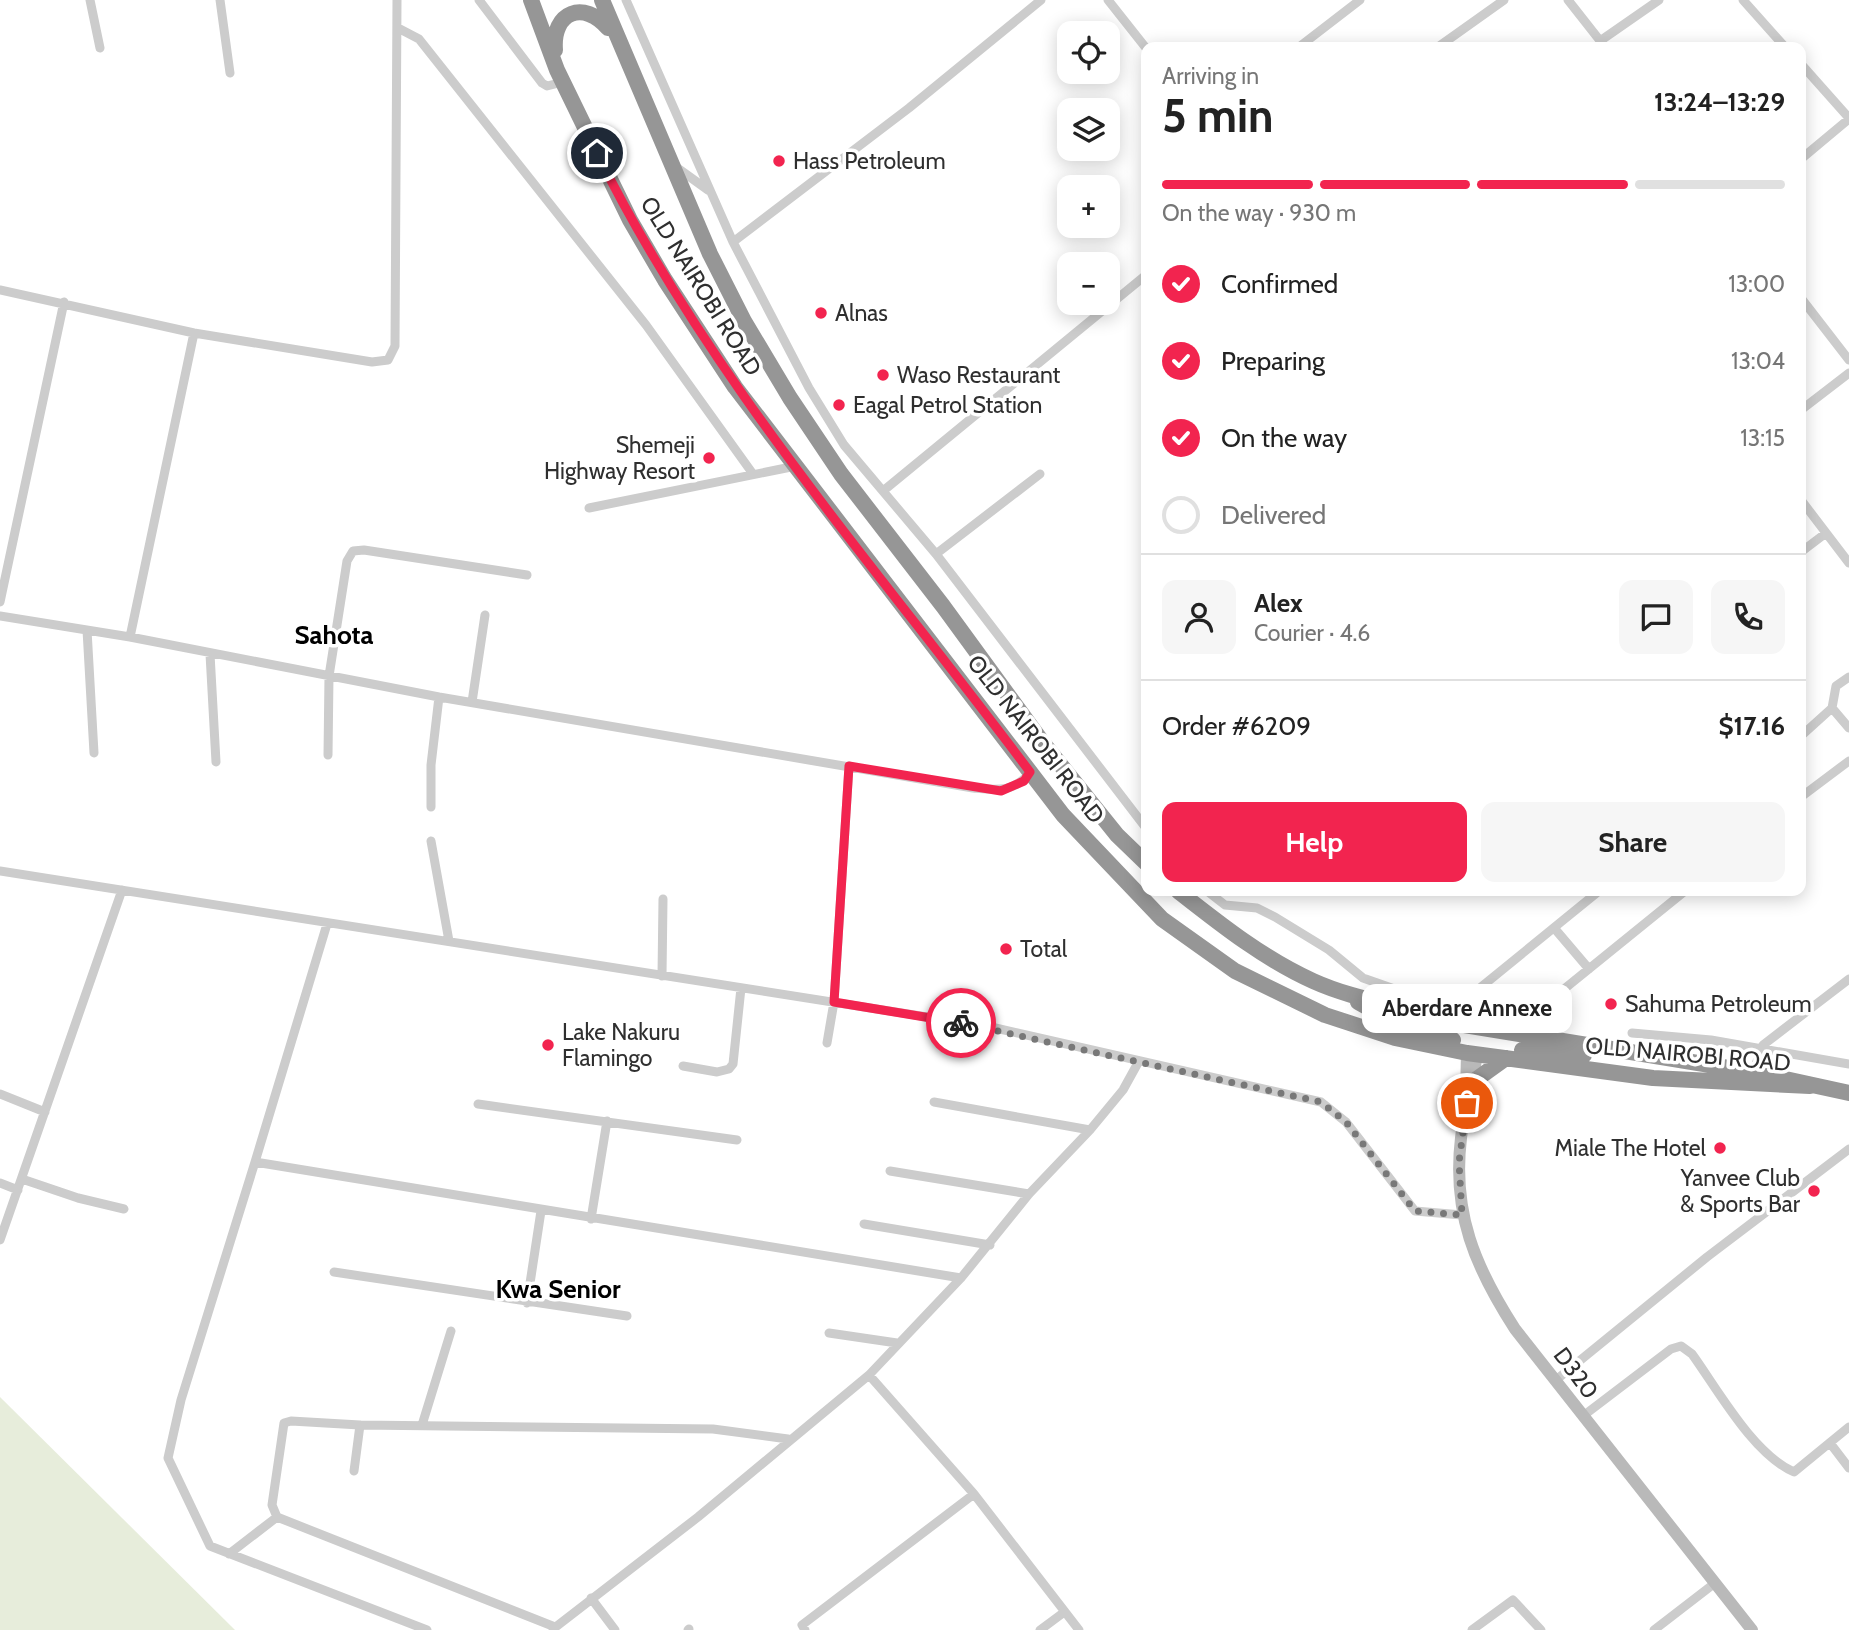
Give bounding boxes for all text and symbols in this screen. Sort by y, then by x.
map controls [1057,21,1120,315]
button: locate [1057,21,1120,84]
text: Arriving in [1162,62,1259,90]
text: 13:24–13:29 [1654,86,1785,118]
text: 5 min [1162,88,1273,144]
button: layers [1057,98,1120,161]
pin [567,123,627,183]
icon: home [578,134,616,172]
place label: Hass Petroleum [793,147,946,175]
marker: Hass Petroleum [771,153,787,169]
button: + [1057,175,1120,238]
street label: OLD NAIROBI ROAD [635,191,767,381]
text: On the way · 930 m [1162,199,1356,227]
button: − [1057,252,1120,315]
icon: check [1162,265,1200,303]
text: Confirmed [1221,268,1338,300]
text: 13:00 [1728,270,1785,298]
place label: Alnas [835,299,888,327]
marker: Alnas [813,305,829,321]
icon: check [1162,342,1200,380]
text: Preparing [1221,345,1325,377]
text: 13:04 [1731,347,1785,375]
place label: Waso Restaurant [897,361,1061,389]
marker: Waso Restaurant [875,367,891,383]
place label: Eagal Petrol Station [853,391,1042,419]
marker: Eagal Petrol Station [831,397,847,413]
icon: check [1162,419,1200,457]
text: On the way [1221,422,1347,454]
text: 13:15 [1740,424,1785,452]
place label: Shemeji Highway Resort [544,431,695,485]
marker: Shemeji Highway Resort [701,450,717,466]
text: Delivered [1221,499,1326,531]
button: person [1162,580,1236,654]
button: chat [1619,580,1693,654]
button: phone [1711,580,1785,654]
text: Alex [1254,587,1303,619]
district label: Sahota [295,619,374,651]
text: Courier · 4.6 [1254,619,1370,647]
street label: OLD NAIROBI ROAD [962,649,1110,829]
text: Order #6209 [1162,710,1311,742]
text: $17.16 [1718,710,1785,742]
button: Help [1162,802,1467,882]
button: Share [1481,802,1785,882]
place label: Total [1020,935,1068,963]
marker: Total [998,941,1014,957]
callout: Aberdare Annexe [1362,984,1572,1033]
courier [926,988,996,1058]
place label: Sahuma Petroleum [1625,990,1812,1018]
text: Aberdare Annexe [1382,994,1552,1022]
marker: Sahuma Petroleum [1603,996,1619,1012]
icon: bike [942,1004,980,1042]
place label: Lake Nakuru Flamingo [562,1018,680,1072]
street label: OLD NAIROBI ROAD [1584,1031,1792,1077]
marker: Lake Nakuru Flamingo [540,1037,556,1053]
pin [1437,1073,1497,1133]
icon: bag [1448,1084,1486,1122]
place label: Miale The Hotel [1555,1134,1707,1162]
marker: Miale The Hotel [1712,1140,1728,1156]
place label: Yanvee Club & Sports Bar [1680,1164,1801,1218]
marker: Yanvee Club & Sports Bar [1806,1183,1822,1199]
district label: Kwa Senior [495,1273,621,1305]
street label: D320 [1548,1342,1604,1404]

